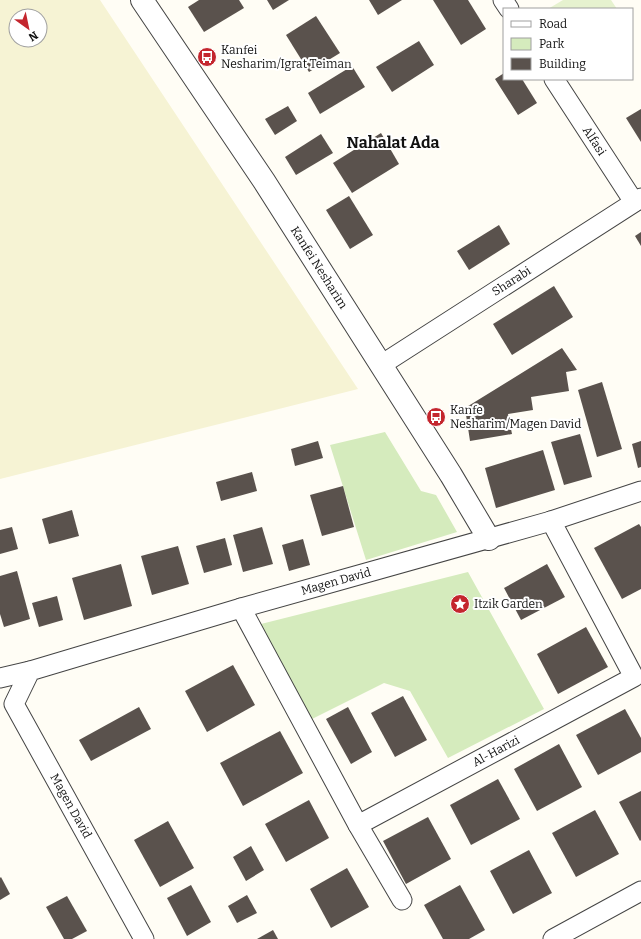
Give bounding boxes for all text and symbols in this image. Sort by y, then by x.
north arrow [8,8,48,48]
legend [503,8,633,80]
text: Road [539,17,567,31]
text: N [26,28,40,44]
text: Park [539,37,565,51]
place label: Kanfei Nesharim/Igrat Teiman [221,43,352,71]
bus stop icon: Kanfei Nesharim/Igrat Teiman [196,46,218,68]
text: Building [539,57,586,71]
street label: Alfasi [580,124,609,159]
district label: Nahalat Ada [347,133,439,152]
street label: Kanfei Nesharim [288,224,351,312]
street label: Sharabi [489,263,534,299]
place label: Kanfe Nesharim/Magen David [450,403,581,431]
bus stop icon: Kanfe Nesharim/Magen David [425,406,447,428]
street label: Magen David [299,565,372,598]
place icon: Itzik Garden [449,593,471,615]
place label: Itzik Garden [474,597,543,611]
street label: Al-Harizi [470,733,522,769]
street label: Magen David [47,771,95,841]

